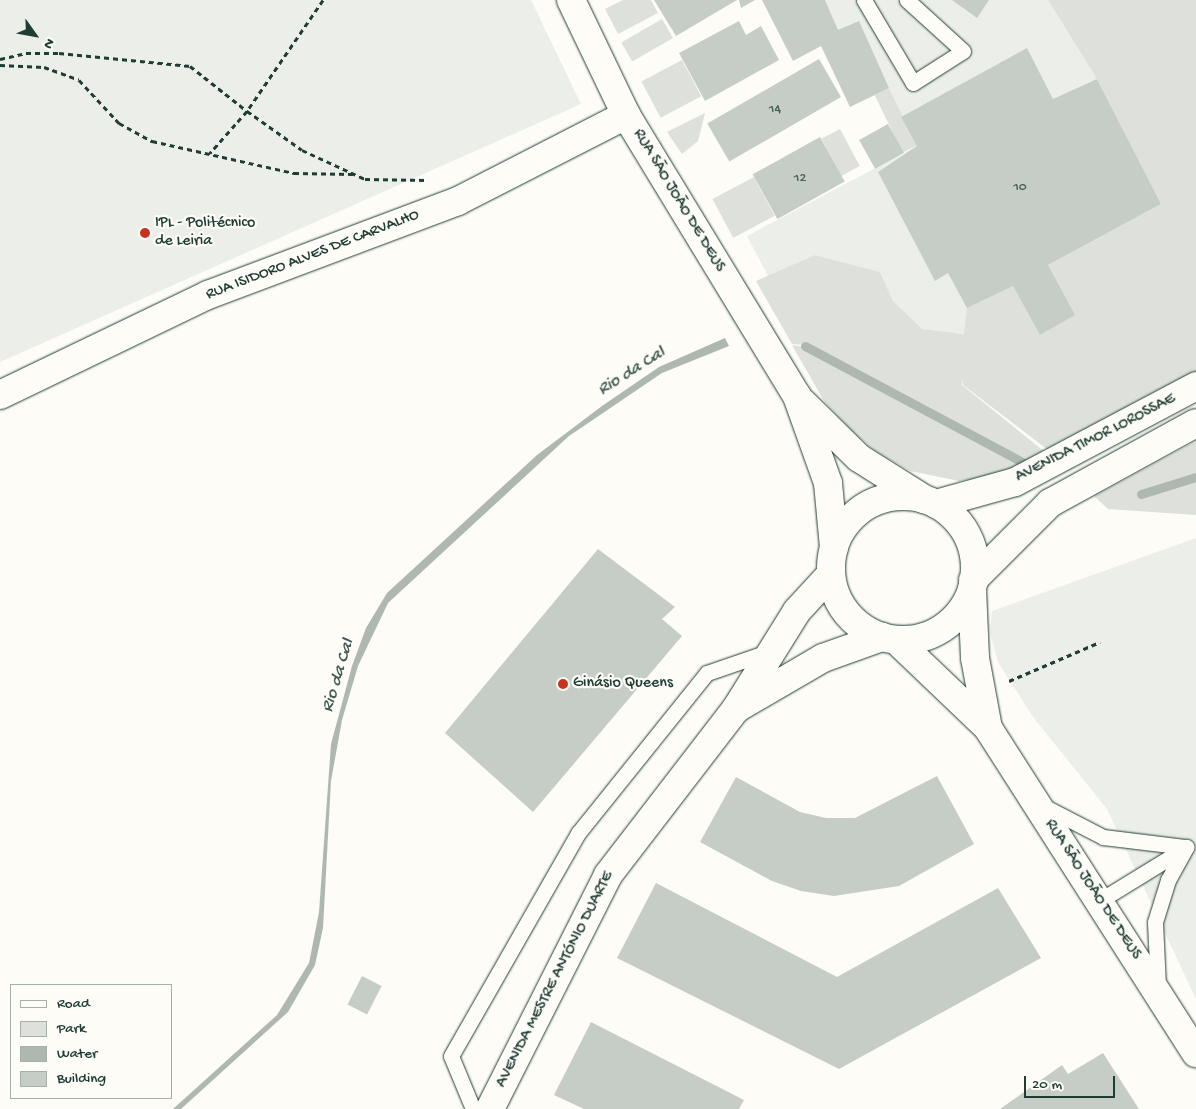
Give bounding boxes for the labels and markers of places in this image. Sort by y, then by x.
place label: IPL - Politécnico de Leiria [155,214,255,252]
marker: IPL - Politécnico de Leiria [139,227,151,239]
place label: Ginásio Queens [573,674,673,694]
marker: Ginásio Queens [557,678,569,690]

